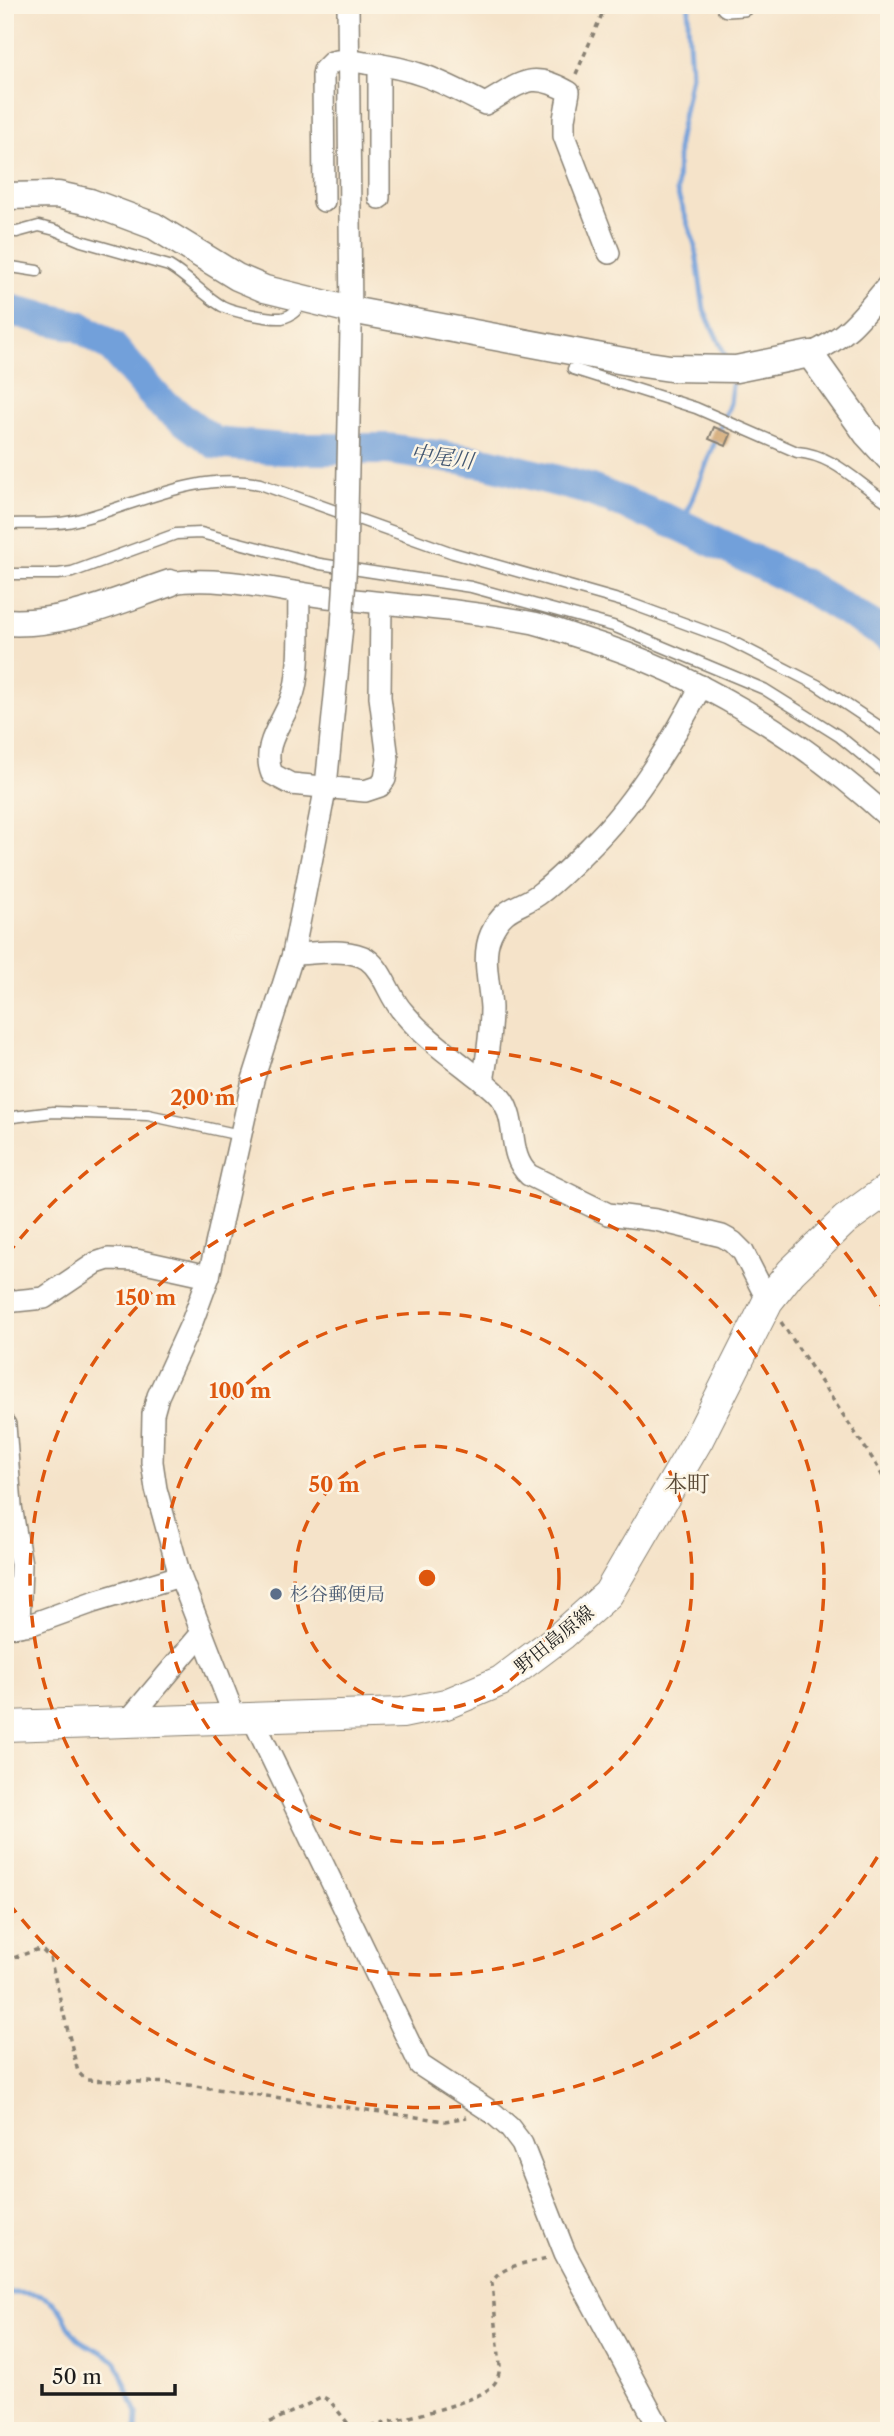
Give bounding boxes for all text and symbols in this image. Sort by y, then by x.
water label: 中尾川 [409,440,477,474]
text: 200 m [170,1085,236,1110]
text: 150 m [116,1285,176,1310]
text: 100 m [209,1378,271,1403]
district label: 本町 [664,1470,710,1498]
text: 50 m [308,1472,360,1497]
centre of rings [415,1566,439,1590]
place label: 杉谷郵便局 [290,1583,385,1606]
marker: 杉谷郵便局 [268,1586,284,1602]
street label: 野田島原線 [510,1601,598,1678]
scale bar [42,2352,175,2396]
text: 50 m [52,2364,102,2389]

